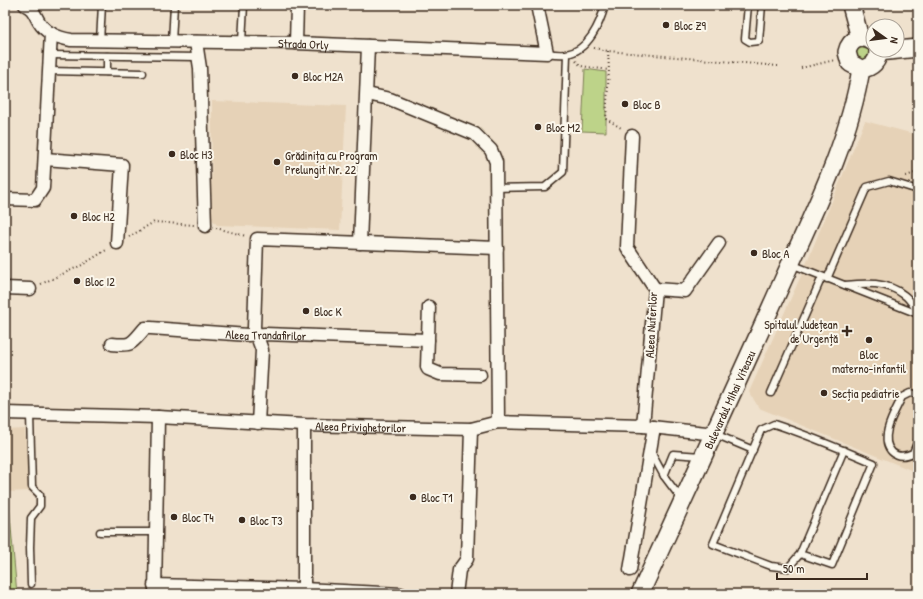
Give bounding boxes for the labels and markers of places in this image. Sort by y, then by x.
place label: Bloc Z9 [674,17,707,34]
marker: Bloc Z9 [661,20,671,30]
place label: Bloc M2A [303,68,343,85]
marker: Bloc M2A [290,71,300,81]
place label: Bloc B [633,96,661,113]
marker: Bloc B [620,99,630,109]
place label: Bloc M2 [546,119,581,136]
marker: Bloc M2 [533,122,543,132]
place label: Bloc H3 [180,146,213,163]
place label: Grădinița cu Program Prelungit Nr. 22 [285,147,377,178]
marker: Bloc H3 [167,149,177,159]
marker: Grădinița cu Program Prelungit Nr. 22 [272,157,282,167]
place label: Bloc H2 [82,208,115,225]
marker: Bloc H2 [69,211,79,221]
place label: Bloc A [762,245,790,262]
marker: Bloc A [749,248,759,258]
place label: Bloc I2 [85,273,115,290]
marker: Bloc I2 [72,276,82,286]
place label: Bloc K [314,303,343,320]
marker: Bloc K [301,306,311,316]
place label: Spitalul Județean de Urgență [764,316,838,347]
marker: Spitalul Județean de Urgență [841,325,853,337]
marker: Bloc materno-infantil [864,335,874,345]
place label: Bloc materno-infantil [832,346,907,377]
place label: Secția pediatrie [832,385,900,402]
marker: Secția pediatrie [819,388,829,398]
place label: Bloc T1 [421,489,453,506]
marker: Bloc T1 [408,492,418,502]
place label: Bloc T4 [182,509,214,526]
marker: Bloc T4 [169,512,179,522]
place label: Bloc T3 [250,512,283,529]
marker: Bloc T3 [237,515,247,525]

